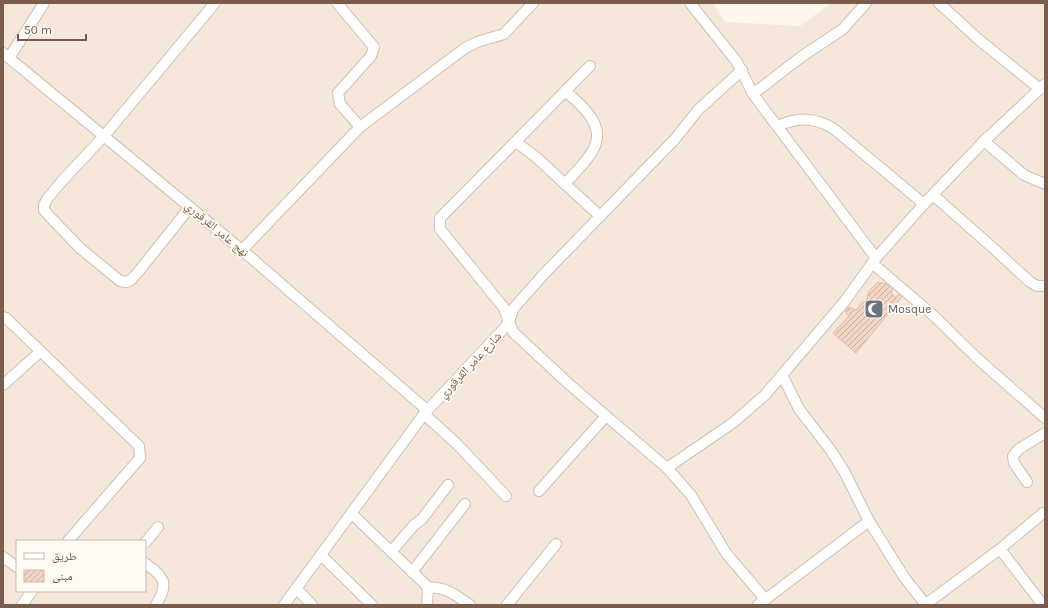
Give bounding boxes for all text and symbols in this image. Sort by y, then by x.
scale bar [18,16,86,42]
text: 50 m [24,23,52,37]
street label: نهج عامر القرقوري [180,198,252,262]
mosque icon: Mosque [863,298,885,320]
place label: Mosque [888,302,931,316]
street label: شارع عامر القرقوري [436,329,507,403]
legend [16,540,146,592]
text: طريق [52,549,77,563]
text: مبنى [52,569,73,583]

